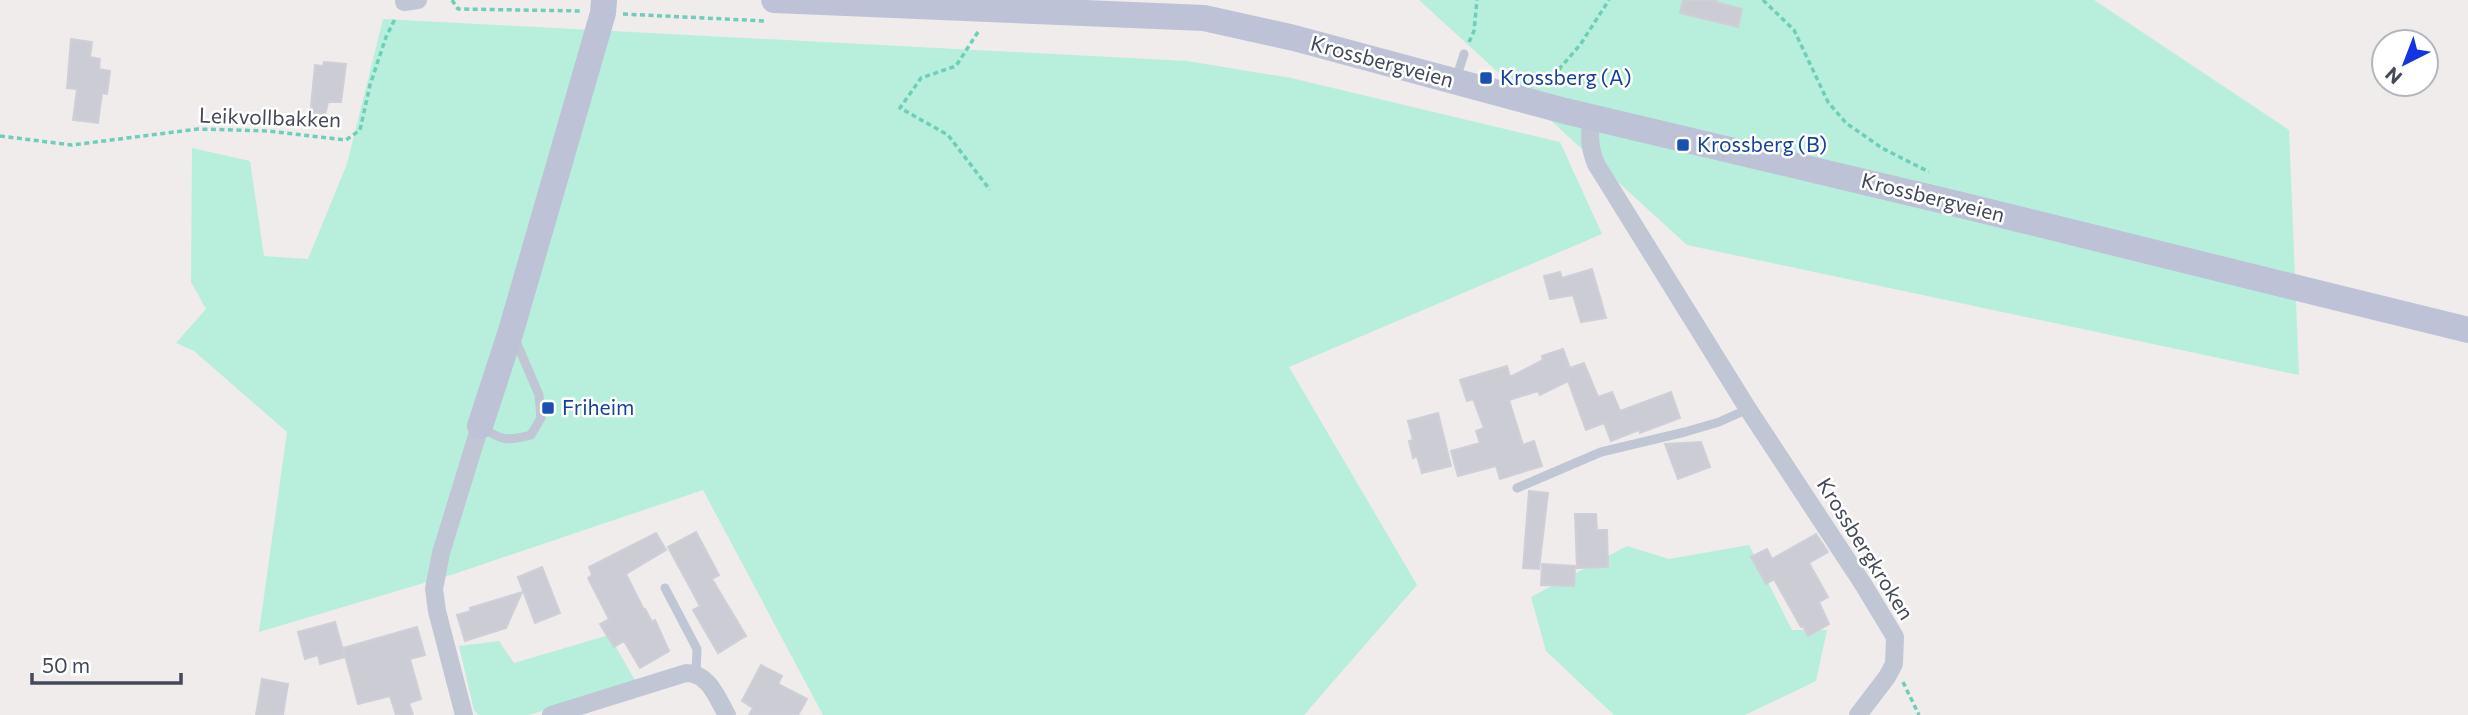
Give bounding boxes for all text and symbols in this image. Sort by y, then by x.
north arrow [2370,28,2440,98]
street label: Krossbergveien [1308,29,1457,92]
text: N [2380,63,2406,89]
place label: Krossberg (A) [1500,64,1632,89]
marker: Krossberg (A) [1478,70,1494,86]
street label: Leikvollbakken [199,102,342,131]
place label: Krossberg (B) [1697,131,1827,156]
marker: Krossberg (B) [1675,137,1691,153]
street label: Krossbergveien [1859,167,2008,226]
place label: Friheim [562,394,634,419]
marker: Friheim [540,400,556,416]
street label: Krossbergkroken [1813,473,1920,624]
scale bar [32,642,180,686]
text: 50 m [42,652,90,677]

